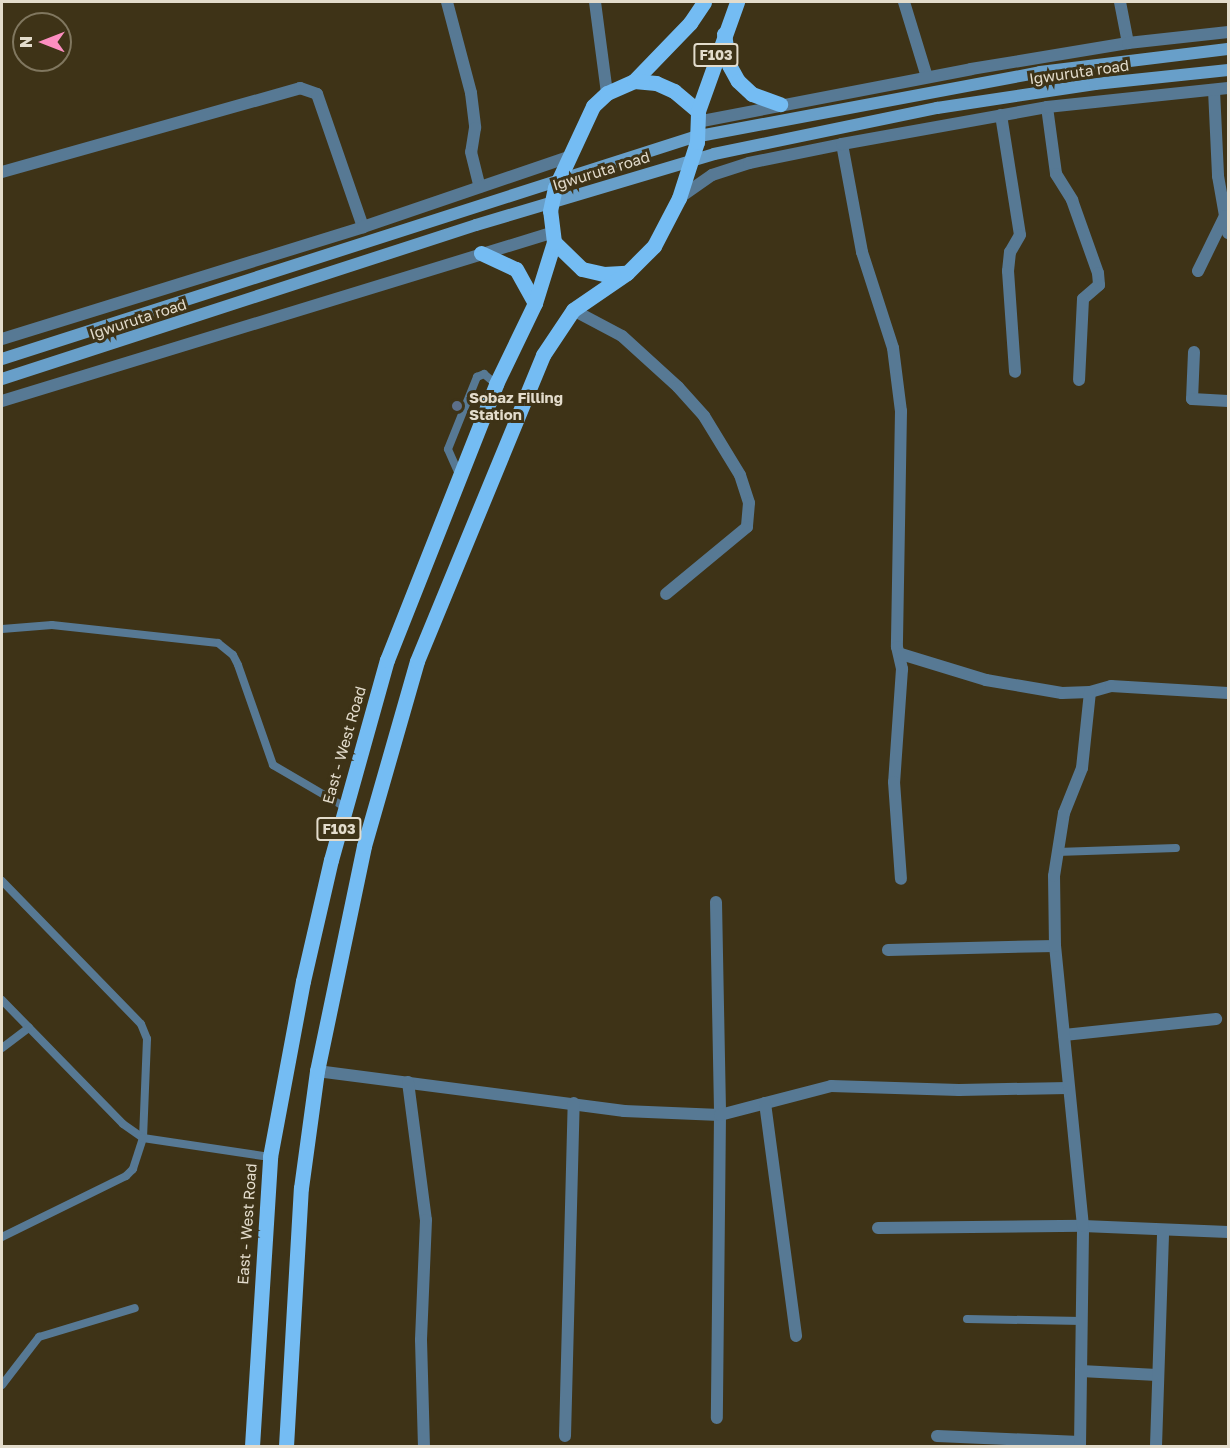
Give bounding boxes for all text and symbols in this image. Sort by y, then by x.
north arrow [12,12,72,72]
text: N [16,36,36,48]
road number: F103 [692,44,740,66]
street label: Igwuruta road [1028,56,1130,88]
street label: Igwuruta road [550,148,652,194]
street label: Igwuruta road [87,295,189,343]
place label: Sobaz Filling Station [469,388,563,423]
marker: Sobaz Filling Station [450,399,464,413]
street label: East - West Road [319,684,369,806]
road number: F103 [315,818,363,840]
street label: East - West Road [234,1163,260,1285]

